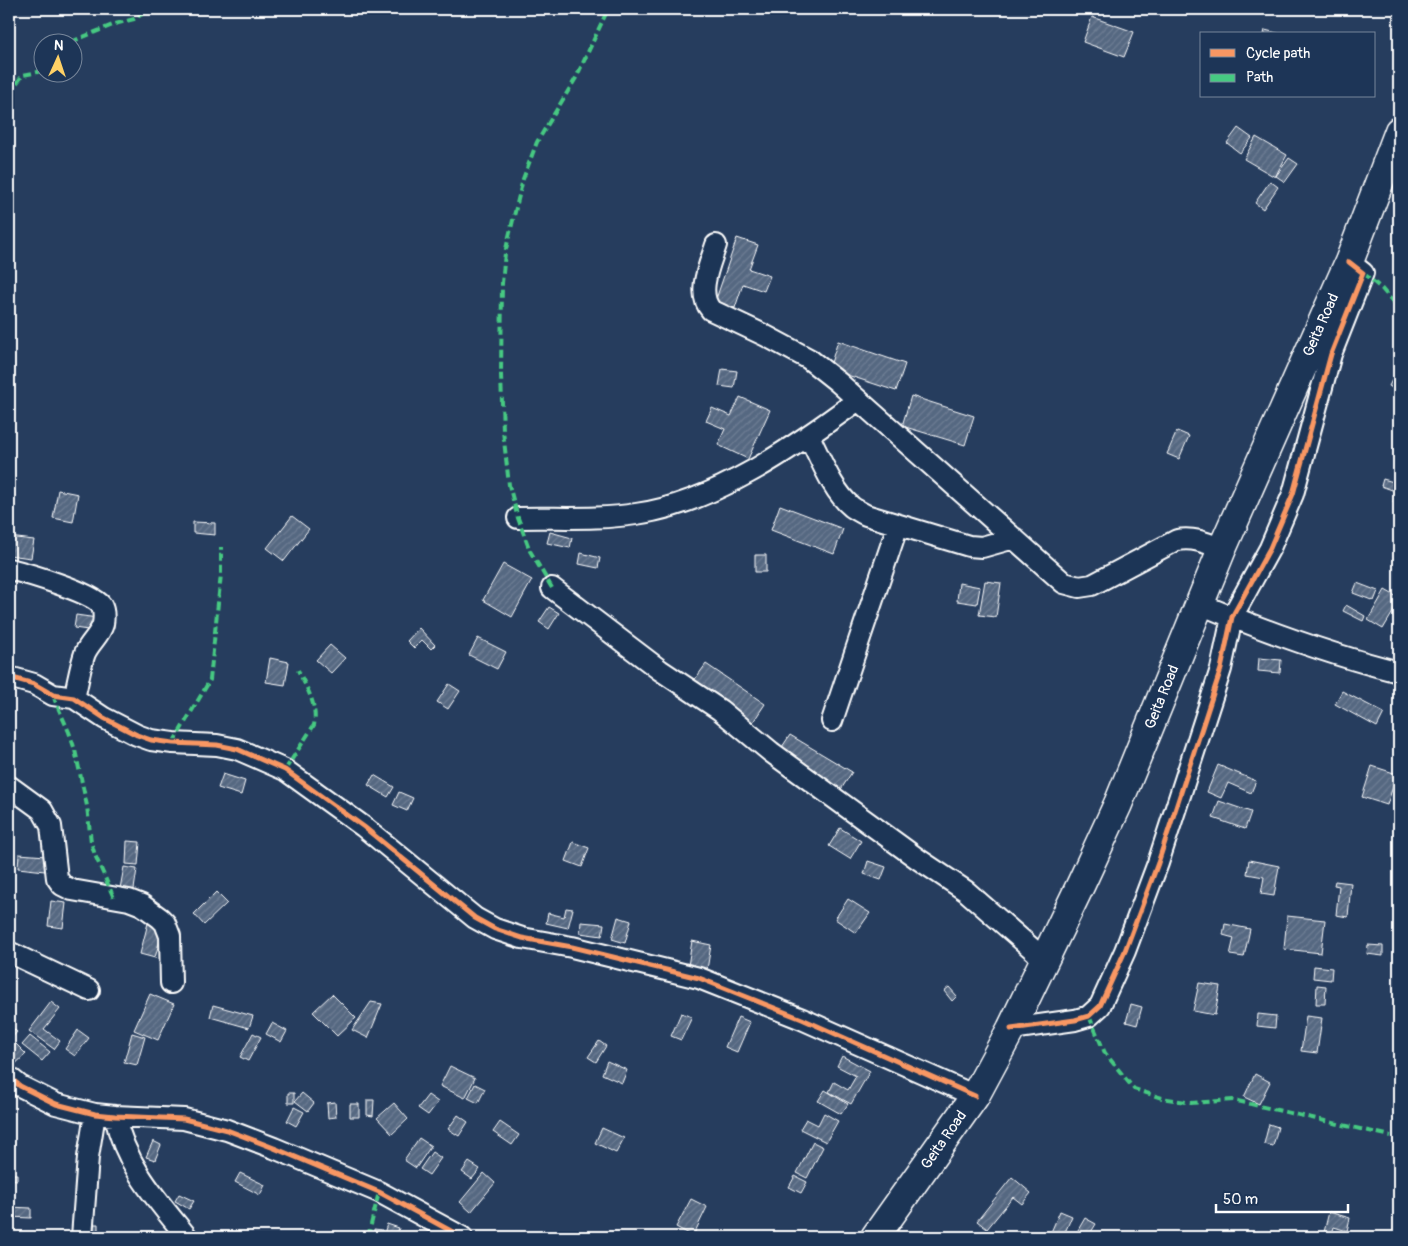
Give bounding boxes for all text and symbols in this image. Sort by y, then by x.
north arrow [32,32,82,82]
legend [1200,32,1376,98]
text: N [53,37,64,54]
text: Cycle path [1246,44,1310,63]
text: Path [1246,68,1273,87]
street label: Geita Road [1299,290,1343,360]
street label: Geita Road [1141,662,1183,732]
street label: Geita Road [917,1107,971,1173]
scale bar [1216,1181,1348,1213]
text: 50 m [1223,1190,1258,1209]

